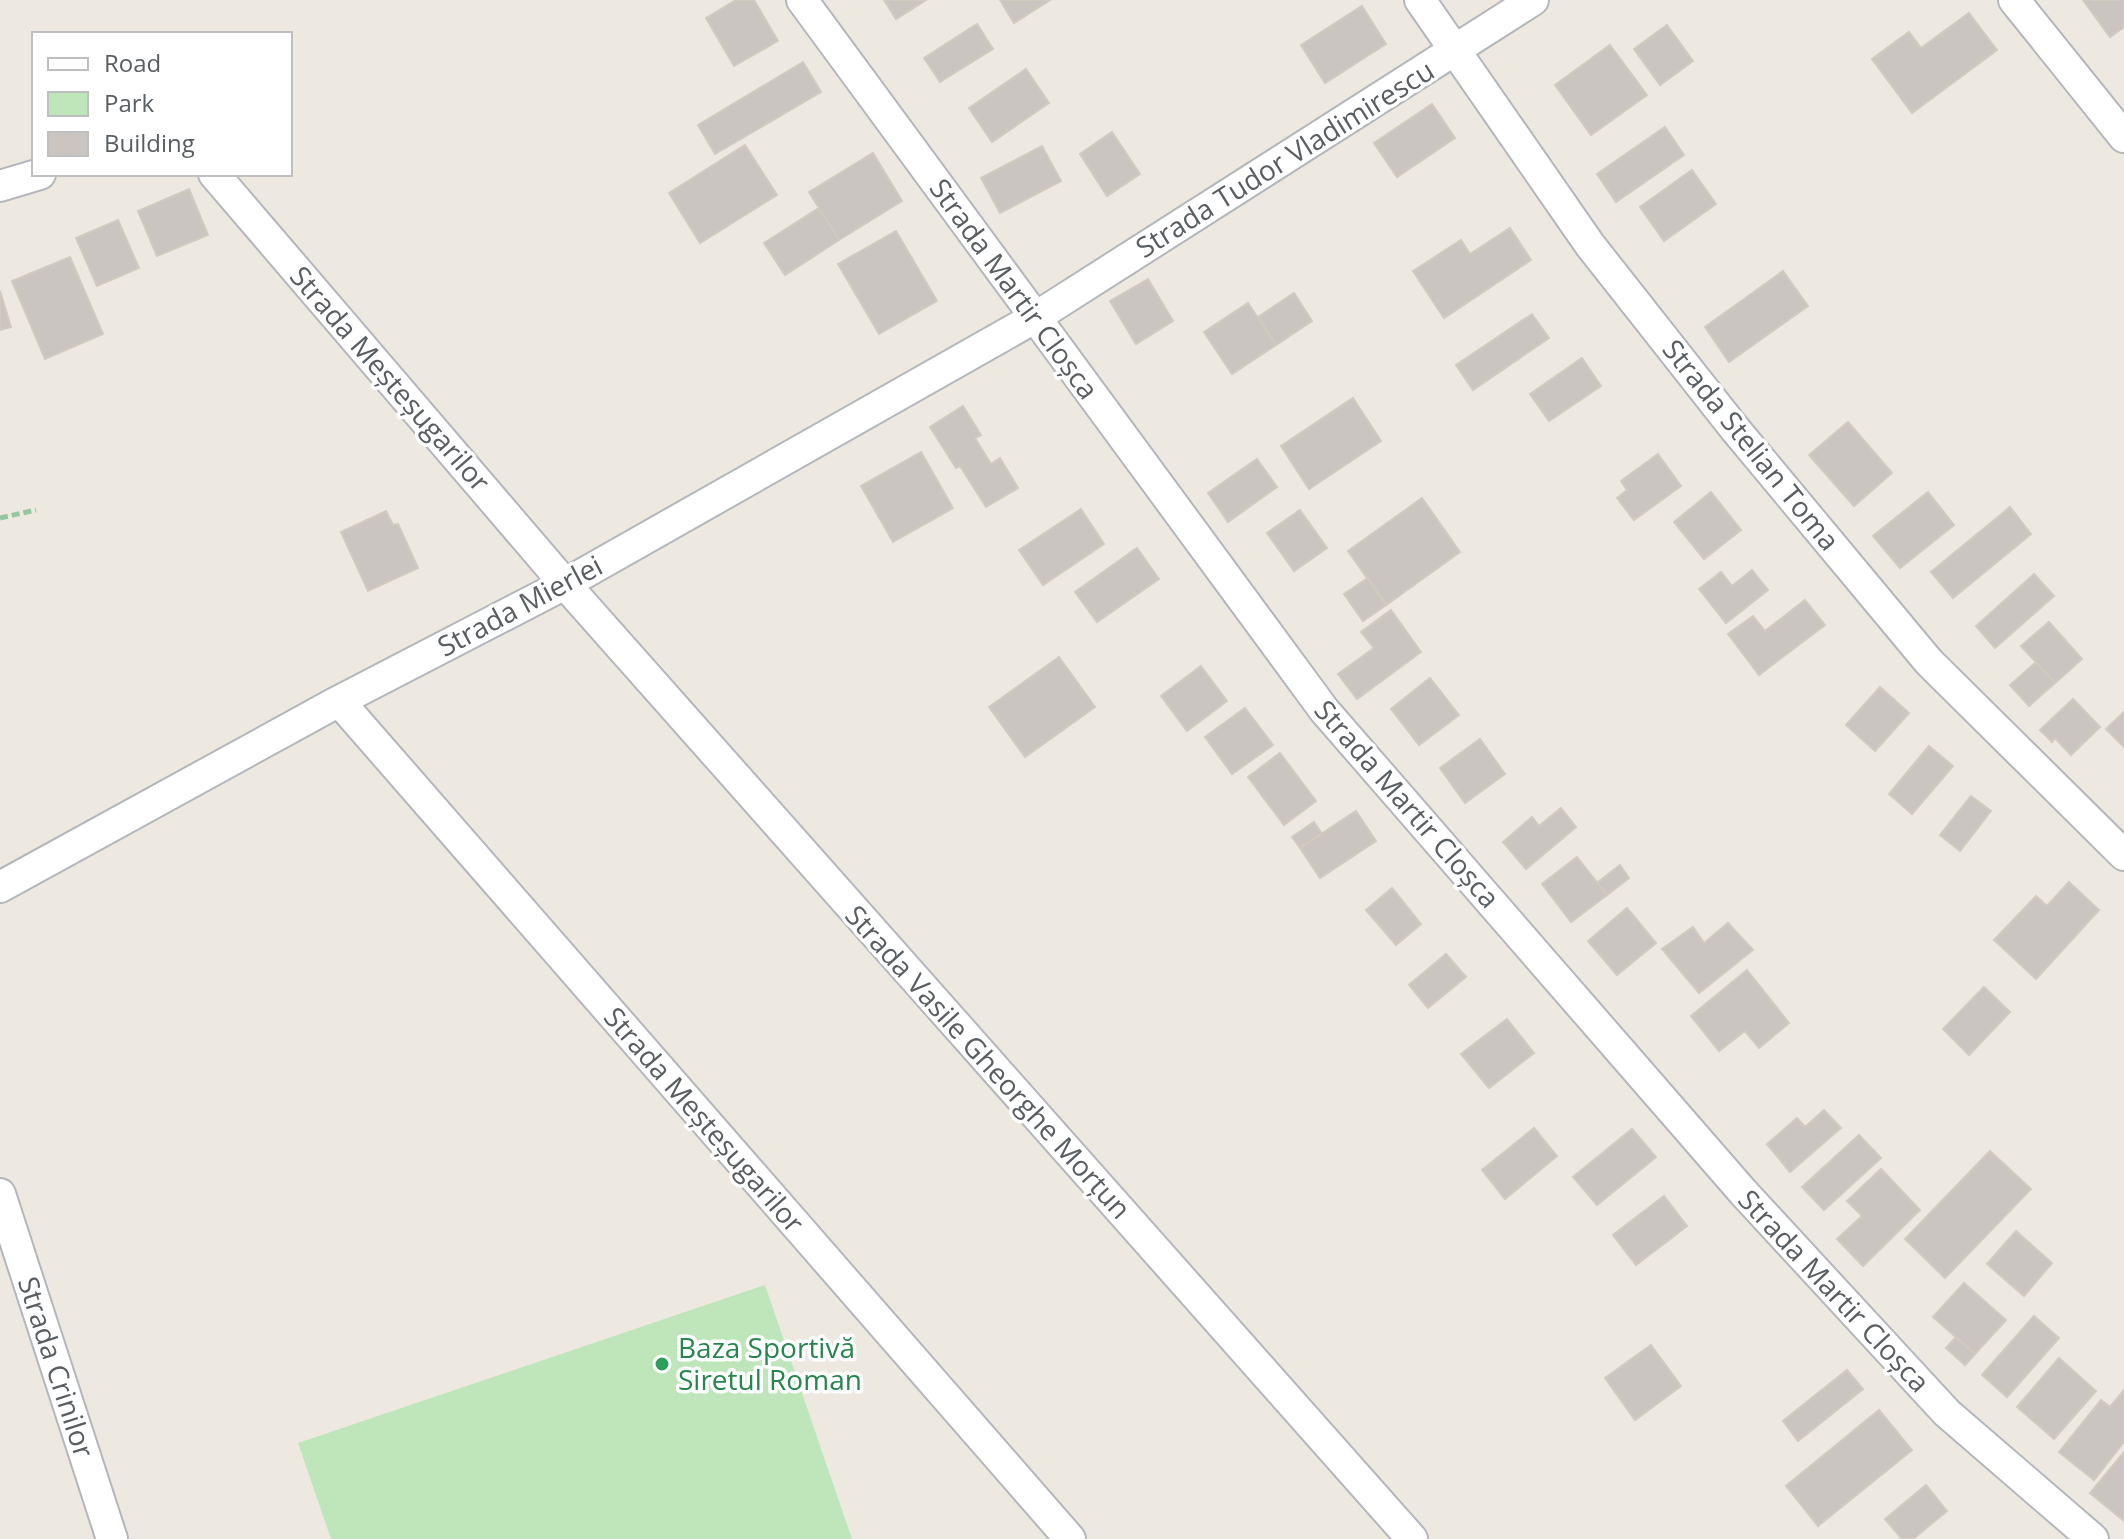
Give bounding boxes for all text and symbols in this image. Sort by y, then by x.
legend [32,32,292,176]
text: Road [104,46,161,79]
street label: Strada Tudor Vladimirescu [1128,51,1441,266]
text: Park [104,86,155,119]
text: Building [104,126,195,159]
street label: Strada Martir Cloșca [922,170,1108,406]
street label: Strada Meșteșugarilor [282,257,500,500]
street label: Strada Stelian Toma [1655,331,1849,558]
street label: Strada Mierlei [430,546,609,665]
street label: Strada Martir Cloșca [1307,691,1509,915]
street label: Strada Vasile Gheorghe Morțun [838,896,1140,1226]
street label: Strada Meșteșugarilor [596,998,814,1241]
street label: Strada Martir Cloșca [1731,1181,1939,1400]
street label: Strada Crinilor [10,1271,104,1463]
place label: Baza Sportivă Siretul Roman [678,1328,862,1398]
marker: Baza Sportivă Siretul Roman [653,1355,671,1373]

